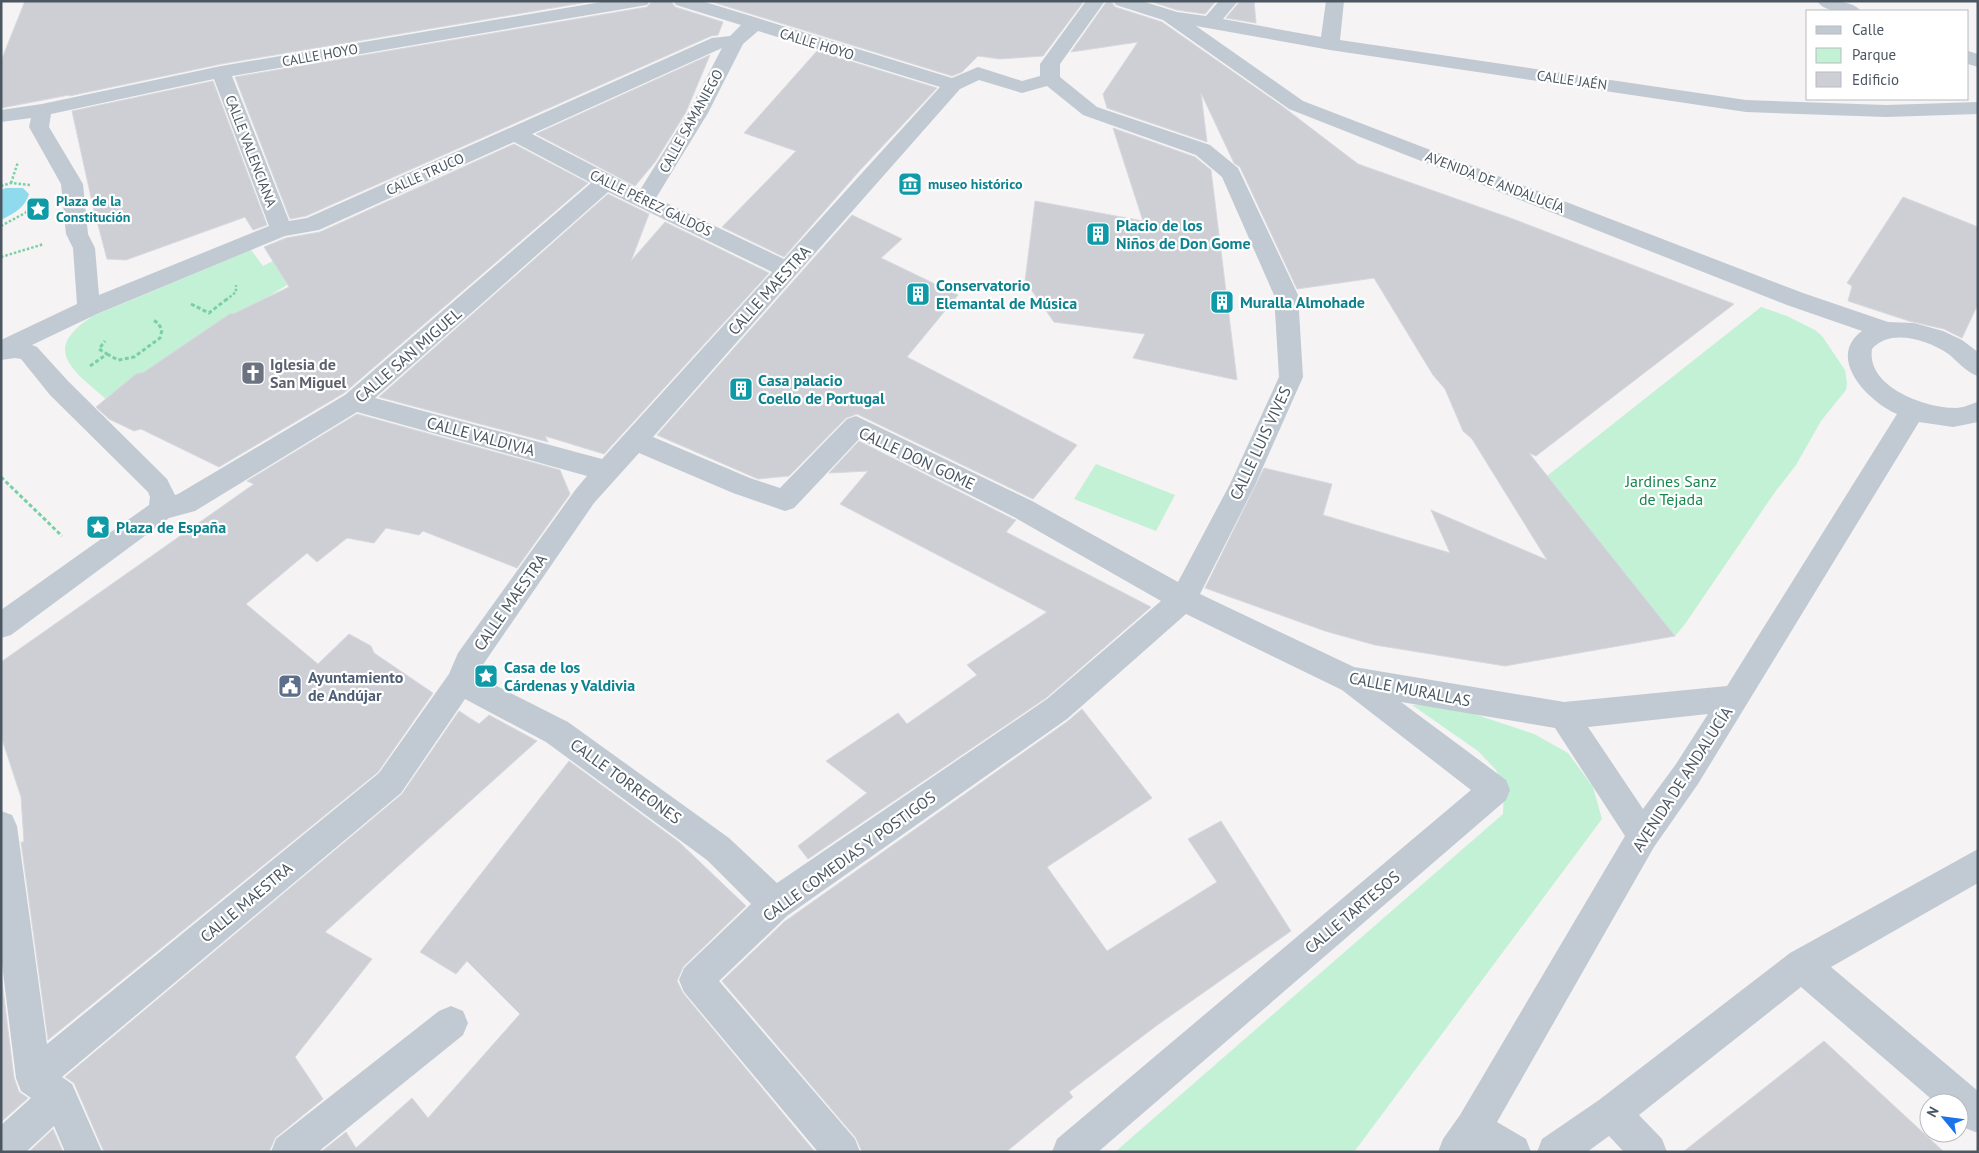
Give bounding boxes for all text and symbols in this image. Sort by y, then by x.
legend [1806,10,1969,100]
text: Calle [1852,20,1884,39]
street label: CALLE HOYO [778,24,856,64]
street label: CALLE HOYO [281,39,359,71]
text: Parque [1852,45,1896,64]
street label: CALLE SAMANIEGO [655,66,727,176]
street label: CALLE JAÉN [1536,66,1608,94]
text: Edificio [1852,70,1899,89]
street label: CALLE VALENCIANA [221,92,281,210]
street label: AVENIDA DE ANDALUCÍA [1423,147,1568,217]
street label: CALLE TRUCO [383,149,467,199]
street label: CALLE PÉREZ GALDÓS [587,166,715,240]
museum icon: museo histórico [897,171,923,197]
place label: museo histórico [928,175,1023,193]
place label: Plaza de la Constitución [56,192,130,226]
place icon: Plaza de la Constitución [25,196,51,222]
place label: Placio de los Niños de Don Gome [1116,215,1251,253]
building icon: Placio de los Niños de Don Gome [1085,221,1111,247]
street label: CALLE MAESTRA [723,241,815,339]
place label: Conservatorio Elemantal de Música [936,275,1077,313]
building icon: Conservatorio Elemantal de Música [905,281,931,307]
building icon: Muralla Almohade [1209,289,1235,315]
place label: Muralla Almohade [1240,292,1365,312]
street label: CALLE SAN MIGUEL [351,303,465,407]
place label: Iglesia de San Miguel [270,354,347,392]
church icon: Iglesia de San Miguel [240,360,266,386]
place label: Casa palacio Coello de Portugal [758,370,885,408]
building icon: Casa palacio Coello de Portugal [728,376,754,402]
street label: CALLE LUIS VIVES [1225,383,1295,503]
street label: CALLE VALDIVIA [425,412,538,460]
street label: CALLE DON GOME [856,422,978,494]
park label: Jardines Sanz de Tejada [1624,471,1717,509]
place icon: Plaza de España [85,514,111,540]
place label: Plaza de España [116,517,226,537]
street label: CALLE MAESTRA [469,549,551,654]
place label: Casa de los Cárdenas y Valdivia [504,657,635,695]
place icon: Casa de los Cárdenas y Valdivia [473,663,499,689]
place label: Ayuntamiento de Andújar [308,667,404,705]
street label: CALLE MURALLAS [1347,667,1473,711]
public building icon: Ayuntamiento de Andújar [277,673,303,699]
street label: AVENIDA DE ANDALUCÍA [1628,702,1737,855]
street label: CALLE TORREONES [567,734,685,828]
street label: CALLE COMEDIAS Y POSTIGOS [759,787,939,925]
street label: CALLE MAESTRA [196,857,297,946]
street label: CALLE TARTESOS [1300,866,1404,958]
north arrow [1919,1093,1969,1143]
text: N [1923,1103,1943,1120]

